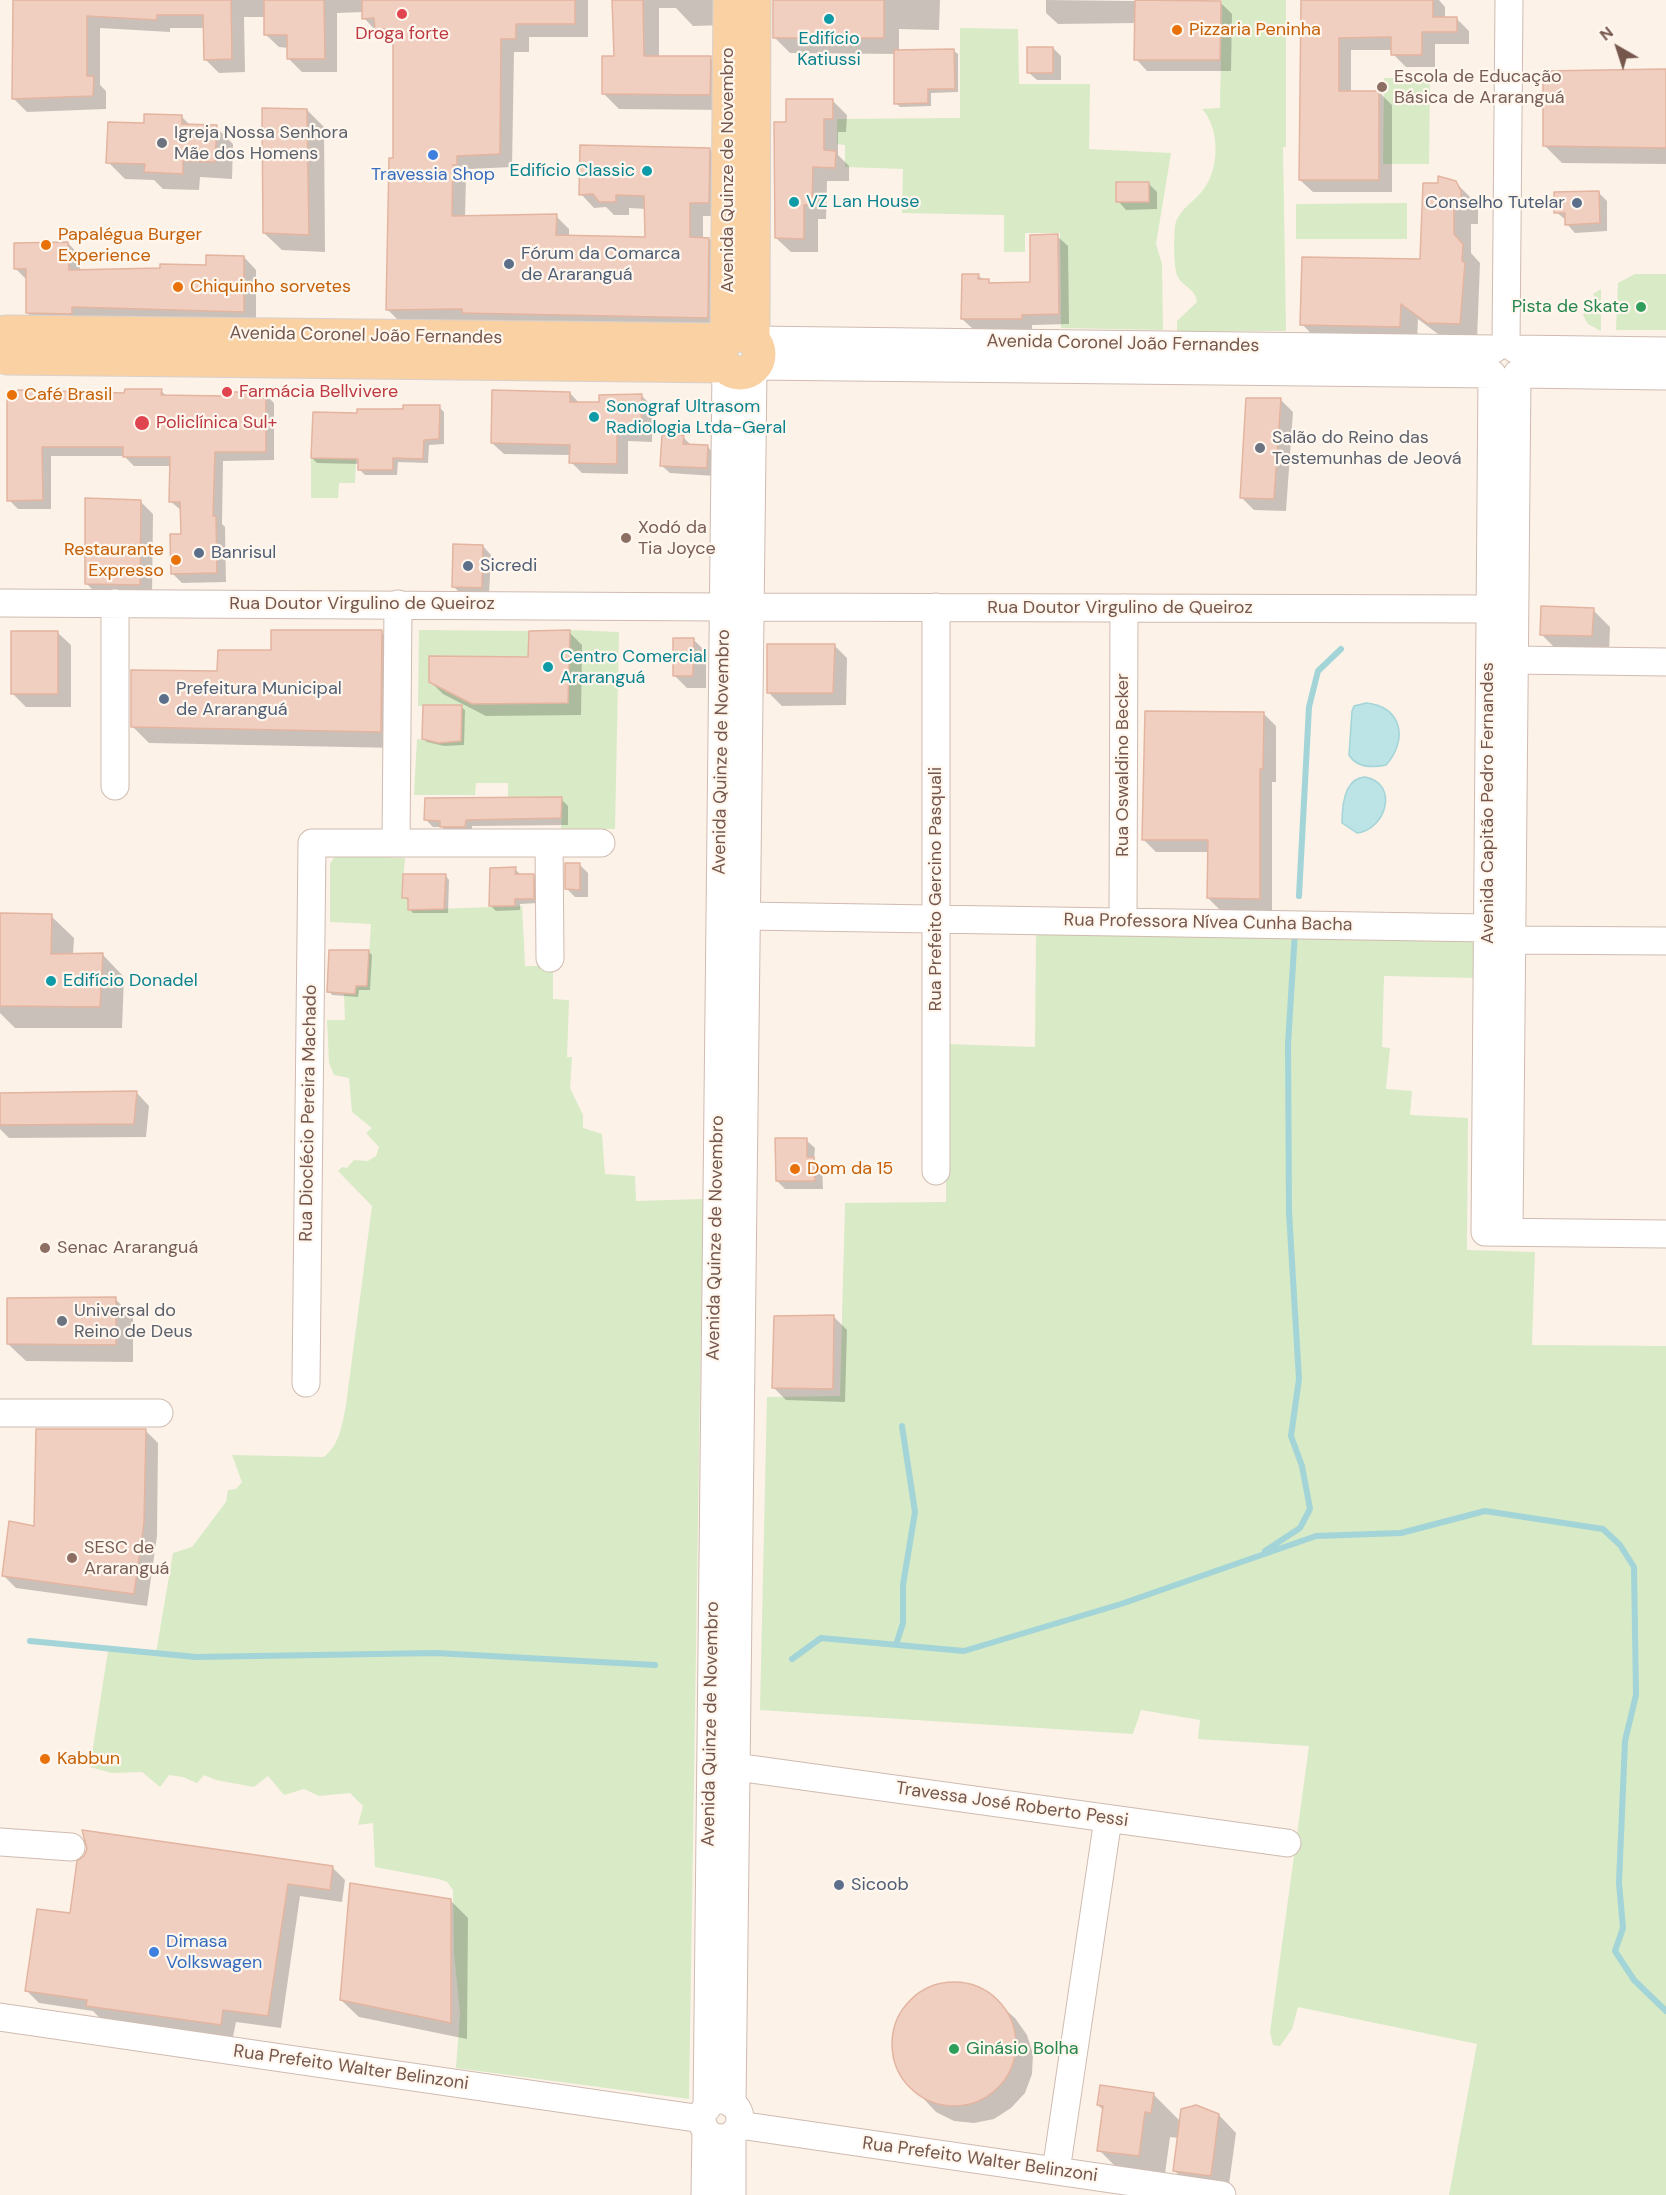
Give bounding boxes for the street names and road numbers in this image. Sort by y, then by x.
street label: Avenida Quinze de Novembro [717,47,739,293]
street label: Avenida Coronel João Fernandes [229,323,503,349]
street label: Avenida Coronel João Fernandes [986,331,1260,357]
street label: Rua Doutor Virgulino de Queiroz [229,593,495,615]
street label: Rua Doutor Virgulino de Queiroz [987,597,1253,619]
street label: Avenida Quinze de Novembro [709,629,735,875]
street label: Avenida Capitão Pedro Fernandes [1477,662,1499,944]
street label: Rua Oswaldino Becker [1112,673,1134,857]
street label: Rua Prefeito Gercino Pasquali [925,767,947,1011]
street label: Rua Professora Nívea Cunha Bacha [1063,910,1353,936]
street label: Rua Dioclécio Pereira Machado [296,984,322,1242]
street label: Avenida Quinze de Novembro [703,1115,729,1361]
street label: Avenida Quinze de Novembro [698,1601,724,1847]
street label: Travessa José Roberto Pessi [894,1778,1130,1832]
street label: Rua Prefeito Walter Belinzoni [232,2041,470,2095]
street label: Rua Prefeito Walter Belinzoni [861,2133,1099,2187]

